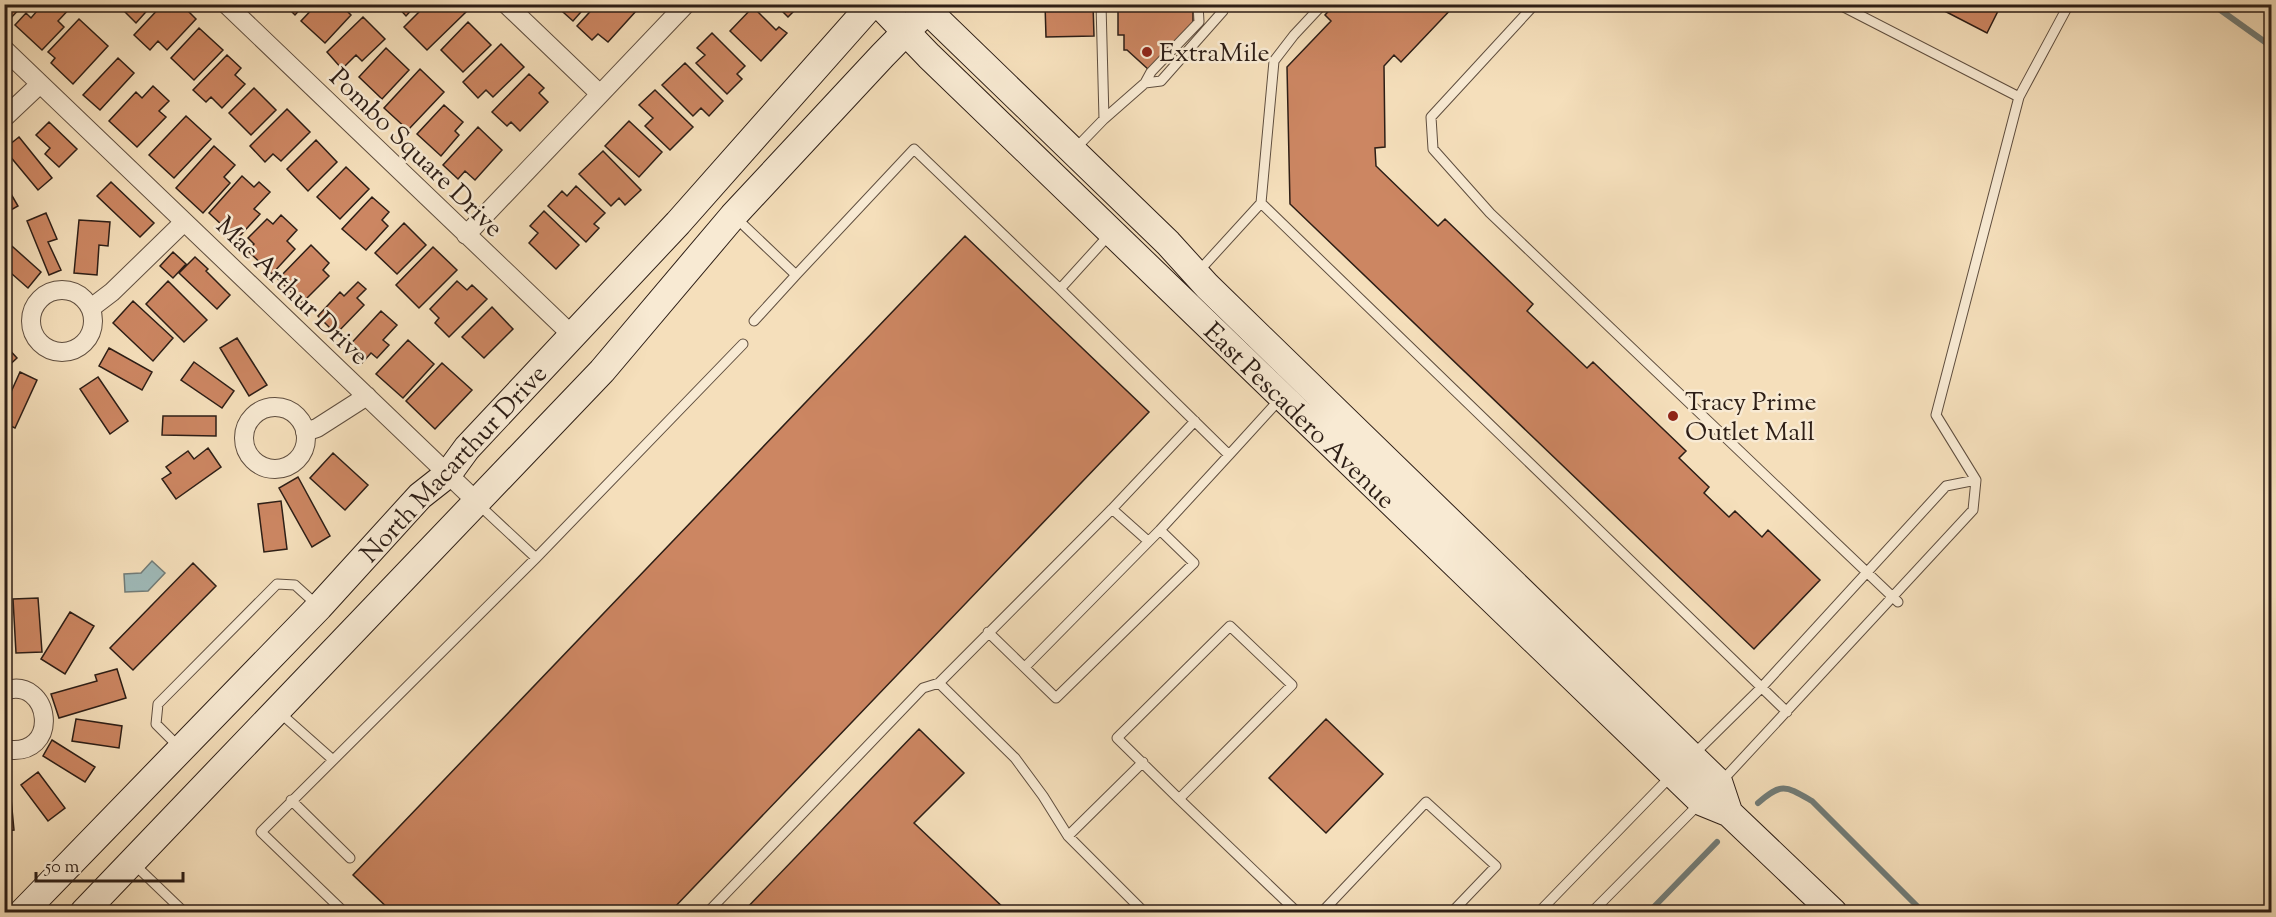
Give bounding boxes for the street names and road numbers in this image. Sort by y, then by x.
street label: Pombo Square Drive [320,61,511,247]
street label: Mac Arthur Drive [207,209,376,375]
street label: East Pescadero Avenue [1194,315,1403,519]
street label: North Macarthur Drive [353,357,557,572]

